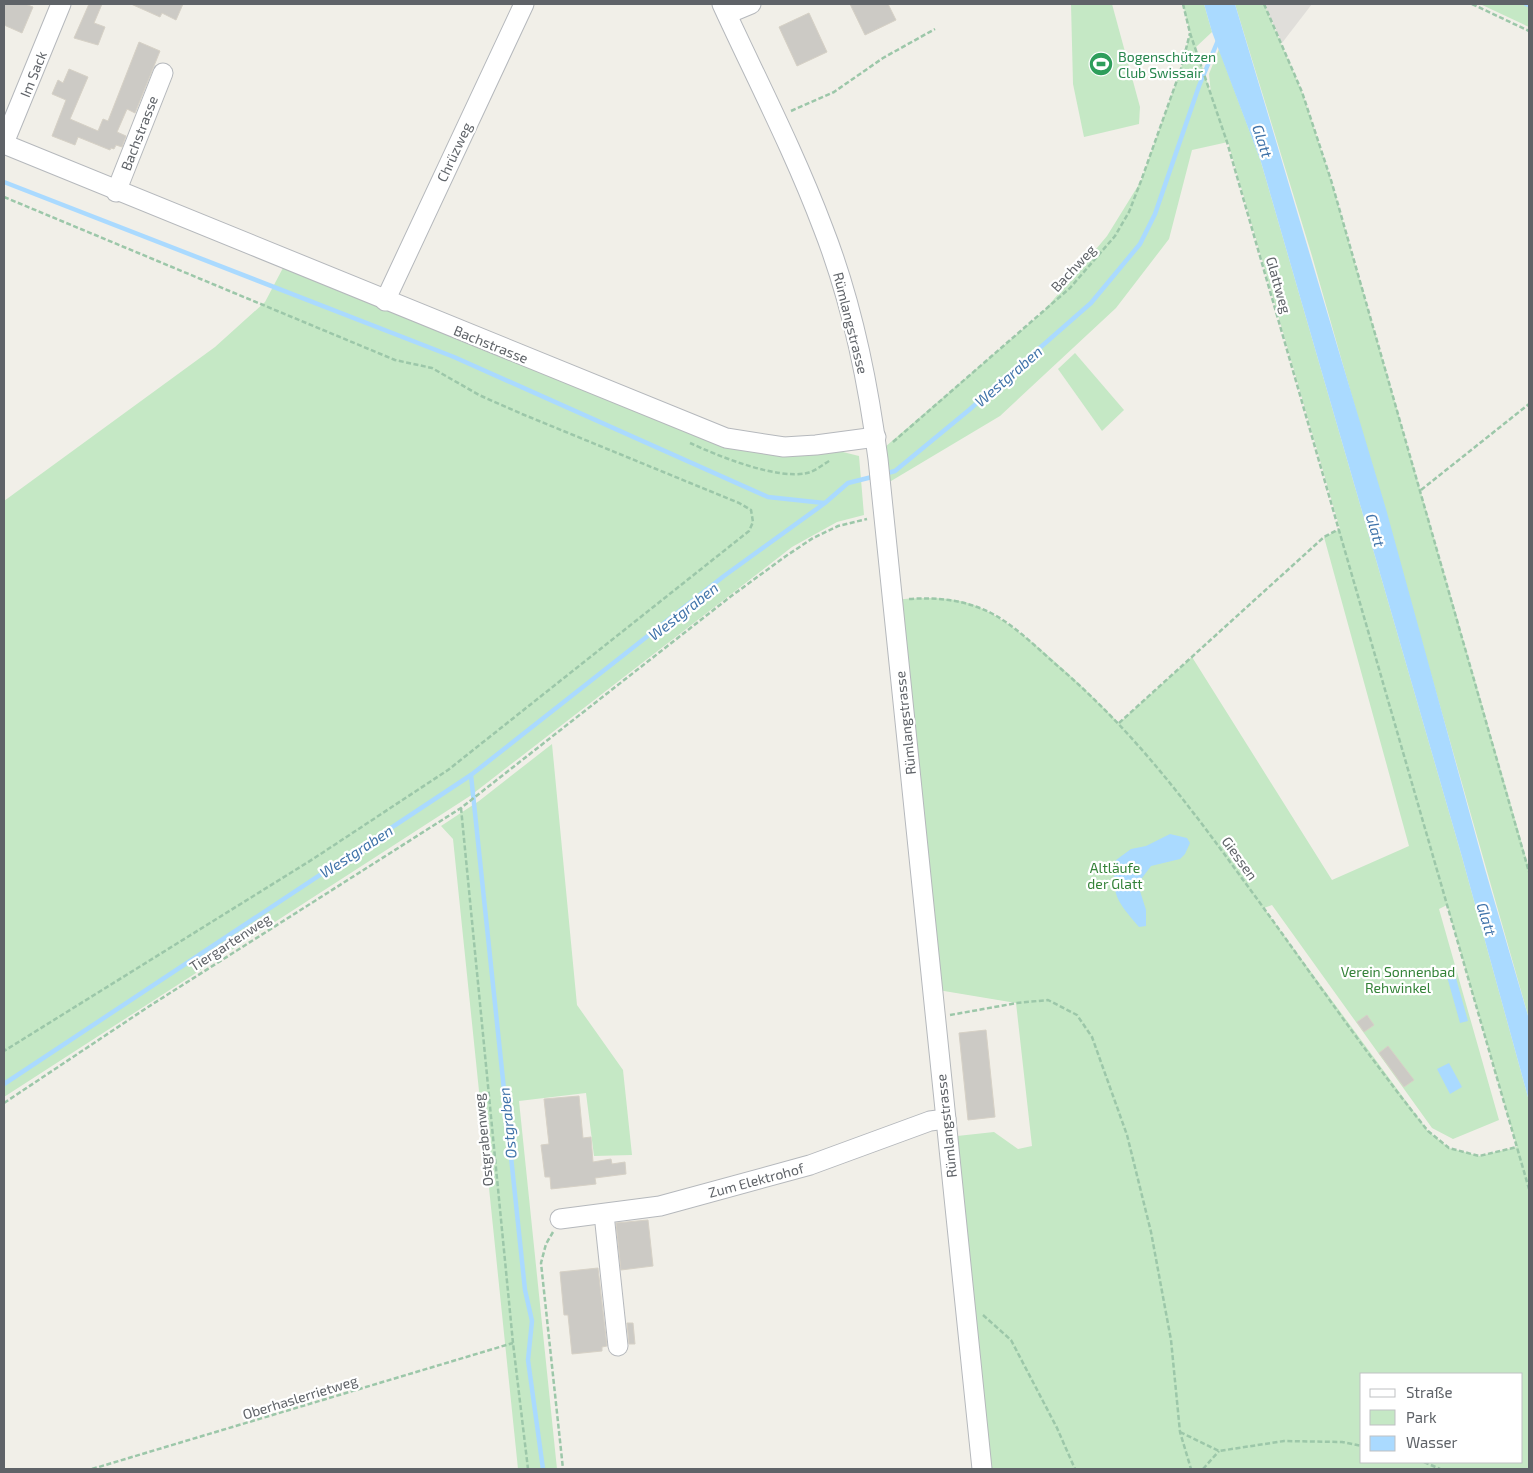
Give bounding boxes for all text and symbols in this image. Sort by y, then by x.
street label: Im Sack [16,48,50,100]
place label: Bogenschützen Club Swissair [1118,48,1216,81]
sports icon: Bogenschützen Club Swissair [1088,51,1114,77]
street label: Bachstrasse [117,93,161,173]
street label: Chrüzweg [433,119,475,184]
water label: Glatt [1249,122,1277,160]
street label: Bachweg [1047,241,1099,295]
street label: Glattweg [1263,255,1295,315]
street label: Rümlangstrasse [830,270,872,376]
street label: Bachstrasse [451,321,531,367]
water label: Westgraben [971,342,1045,410]
water label: Glatt [1363,511,1389,549]
water label: Westgraben [645,578,721,644]
street label: Rümlangstrasse [891,670,919,776]
water label: Westgraben [316,821,396,881]
street label: Giessen [1219,833,1261,883]
park label: Altläufe der Glatt [1087,859,1143,892]
water label: Glatt [1473,900,1501,938]
street label: Tiergartenweg [186,909,274,975]
park label: Verein Sonnenbad Rehwinkel [1341,963,1455,996]
street label: Rümlangstrasse [932,1073,960,1179]
water label: Ostgraben [494,1086,520,1160]
street label: Ostgrabenweg [470,1093,496,1187]
street label: Zum Elektrohof [706,1159,806,1201]
street label: Oberhaslerrietweg [240,1371,360,1423]
legend [1360,1373,1523,1463]
text: Straße [1406,1383,1452,1401]
text: Park [1406,1408,1437,1426]
text: Wasser [1406,1433,1458,1451]

